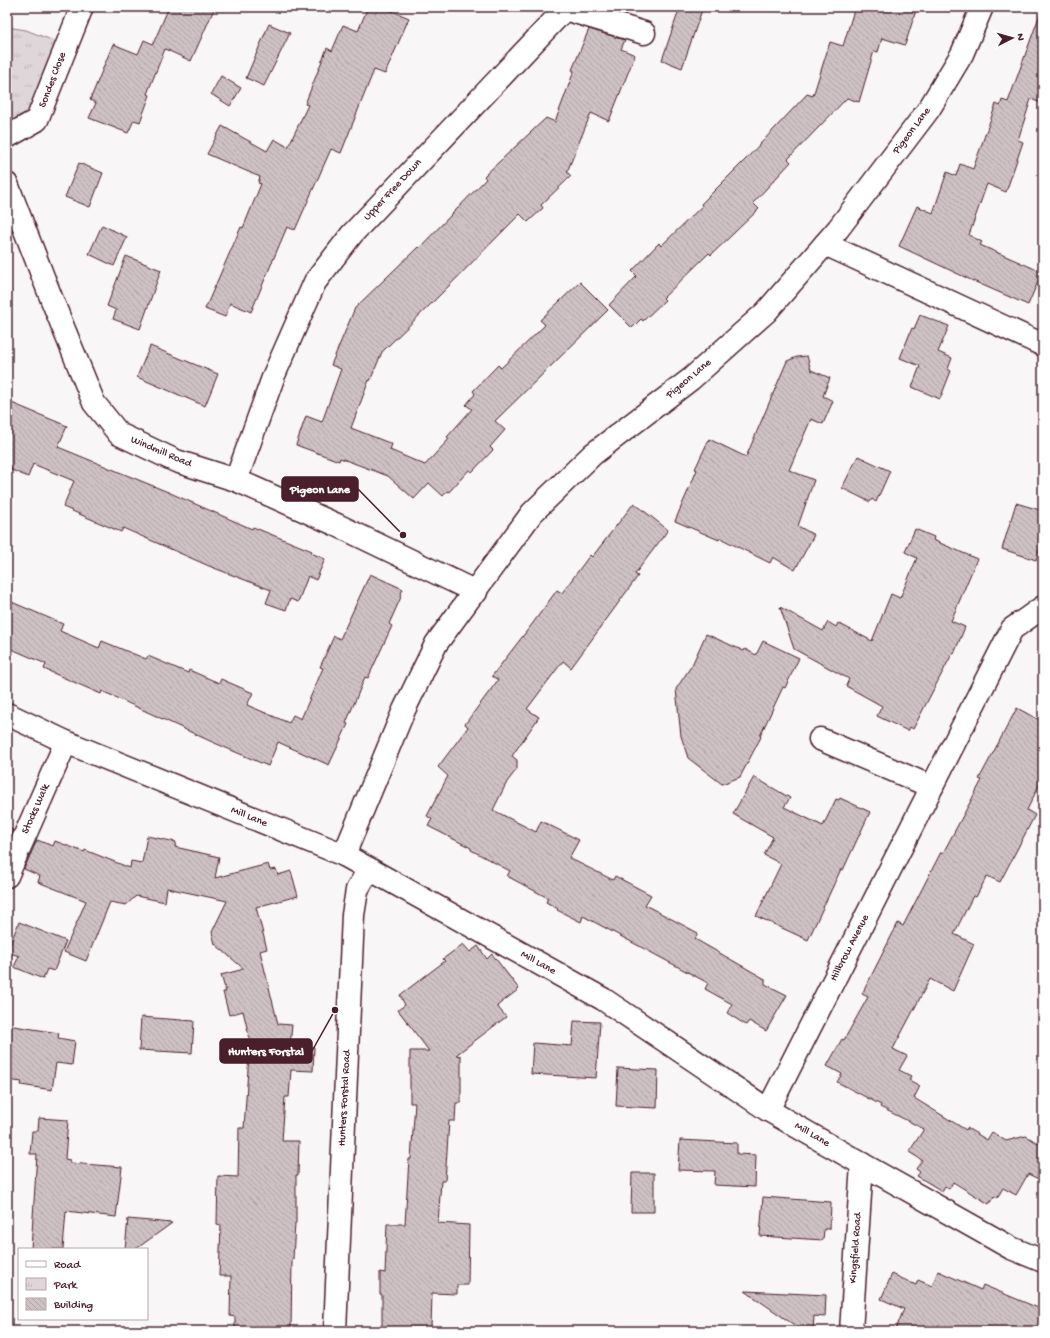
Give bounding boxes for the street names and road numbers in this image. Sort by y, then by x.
street label: Sondes Close [37,50,69,110]
street label: Pigeon Lane [890,105,934,157]
street label: Upper Free Down [362,156,425,223]
street label: Pigeon Lane [663,357,714,402]
street label: Windmill Road [129,434,195,471]
street label: Stocks Walk [20,781,53,836]
street label: Mill Lane [229,804,269,830]
street label: Hillbrow Avenue [828,912,872,983]
street label: Mill Lane [518,948,558,978]
street label: Hunters Forstal Road [336,1048,354,1146]
street label: Mill Lane [792,1120,832,1150]
street label: Kingsfield Road [847,1211,865,1284]

